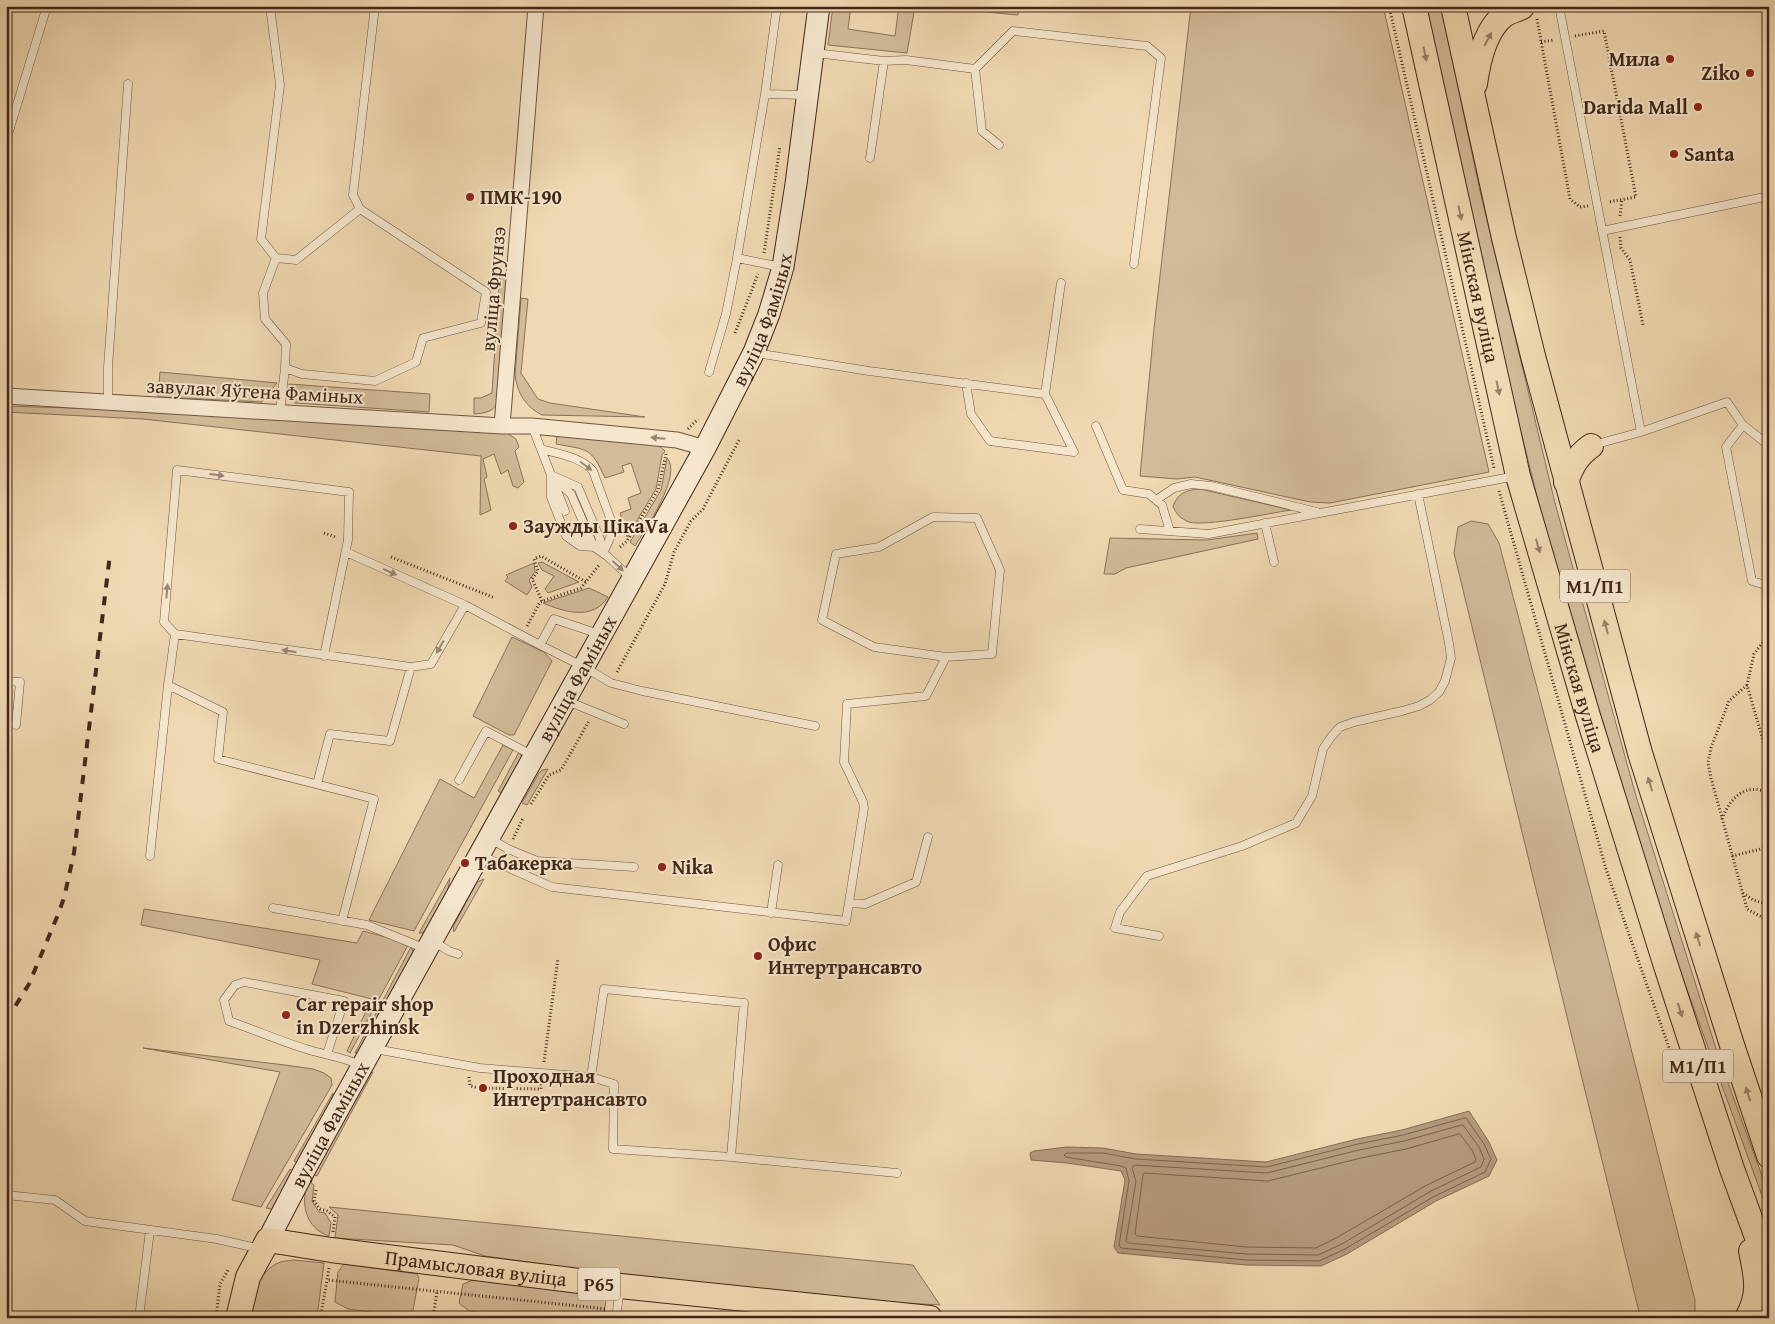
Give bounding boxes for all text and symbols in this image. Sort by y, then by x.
one-way arrow [1483,33,1492,46]
place label: Мила [1609,44,1661,73]
one-way arrow [1421,46,1429,62]
marker: Мила [1664,53,1676,65]
place label: Ziko [1701,58,1740,87]
marker: Ziko [1744,67,1756,79]
place label: Darida Mall [1583,92,1688,121]
marker: Darida Mall [1692,101,1704,113]
place label: Santa [1684,139,1735,168]
marker: Santa [1668,148,1680,160]
place label: ПМК-190 [480,182,562,211]
marker: ПМК-190 [464,191,476,203]
one-way arrow [1456,205,1464,221]
street label: вуліца Фрунзэ [473,225,512,353]
street label: Мінская вуліца [1450,228,1508,366]
street label: вуліца Фаміных [724,250,799,391]
street label: завулак Яўгена Фаміных [146,370,365,411]
one-way arrow [1495,381,1503,397]
one-way arrow [650,434,666,442]
one-way arrow [579,461,593,471]
one-way arrow [210,471,226,479]
place label: Заужды ЦікаVа [523,511,669,540]
marker: Заужды ЦікаVа [507,520,519,532]
one-way arrow [1535,538,1543,553]
one-way arrow [612,560,624,572]
one-way arrow [383,568,397,576]
road number: М1/П1 [1560,570,1630,602]
one-way arrow [163,583,171,599]
street label: вуліца Фаміных [530,609,624,747]
street label: Мінская вуліца [1548,619,1614,756]
one-way arrow [1602,620,1610,635]
one-way arrow [436,641,445,654]
one-way arrow [281,647,297,655]
one-way arrow [1645,776,1653,791]
place label: Табакерка [475,848,573,877]
place label: Nika [672,852,714,881]
marker: Табакерка [459,857,471,869]
marker: Nika [656,861,668,873]
place label: Офис Интертрансавто [768,929,922,981]
one-way arrow [1694,931,1702,946]
marker: Офис Интертрансавто [752,950,764,962]
place label: Car repair shop in Dzerzhinsk [296,989,434,1041]
one-way arrow [1677,1002,1685,1017]
marker: Car repair shop in Dzerzhinsk [280,1009,292,1021]
road number: М1/П1 [1663,1050,1733,1082]
street label: вуліца Фаміных [283,1055,376,1192]
place label: Проходная Интертрансавто [493,1061,647,1113]
marker: Проходная Интертрансавто [477,1082,489,1094]
one-way arrow [1744,1086,1751,1101]
street label: Прамысловая вуліца [383,1242,569,1293]
road number: Р65 [578,1268,620,1300]

